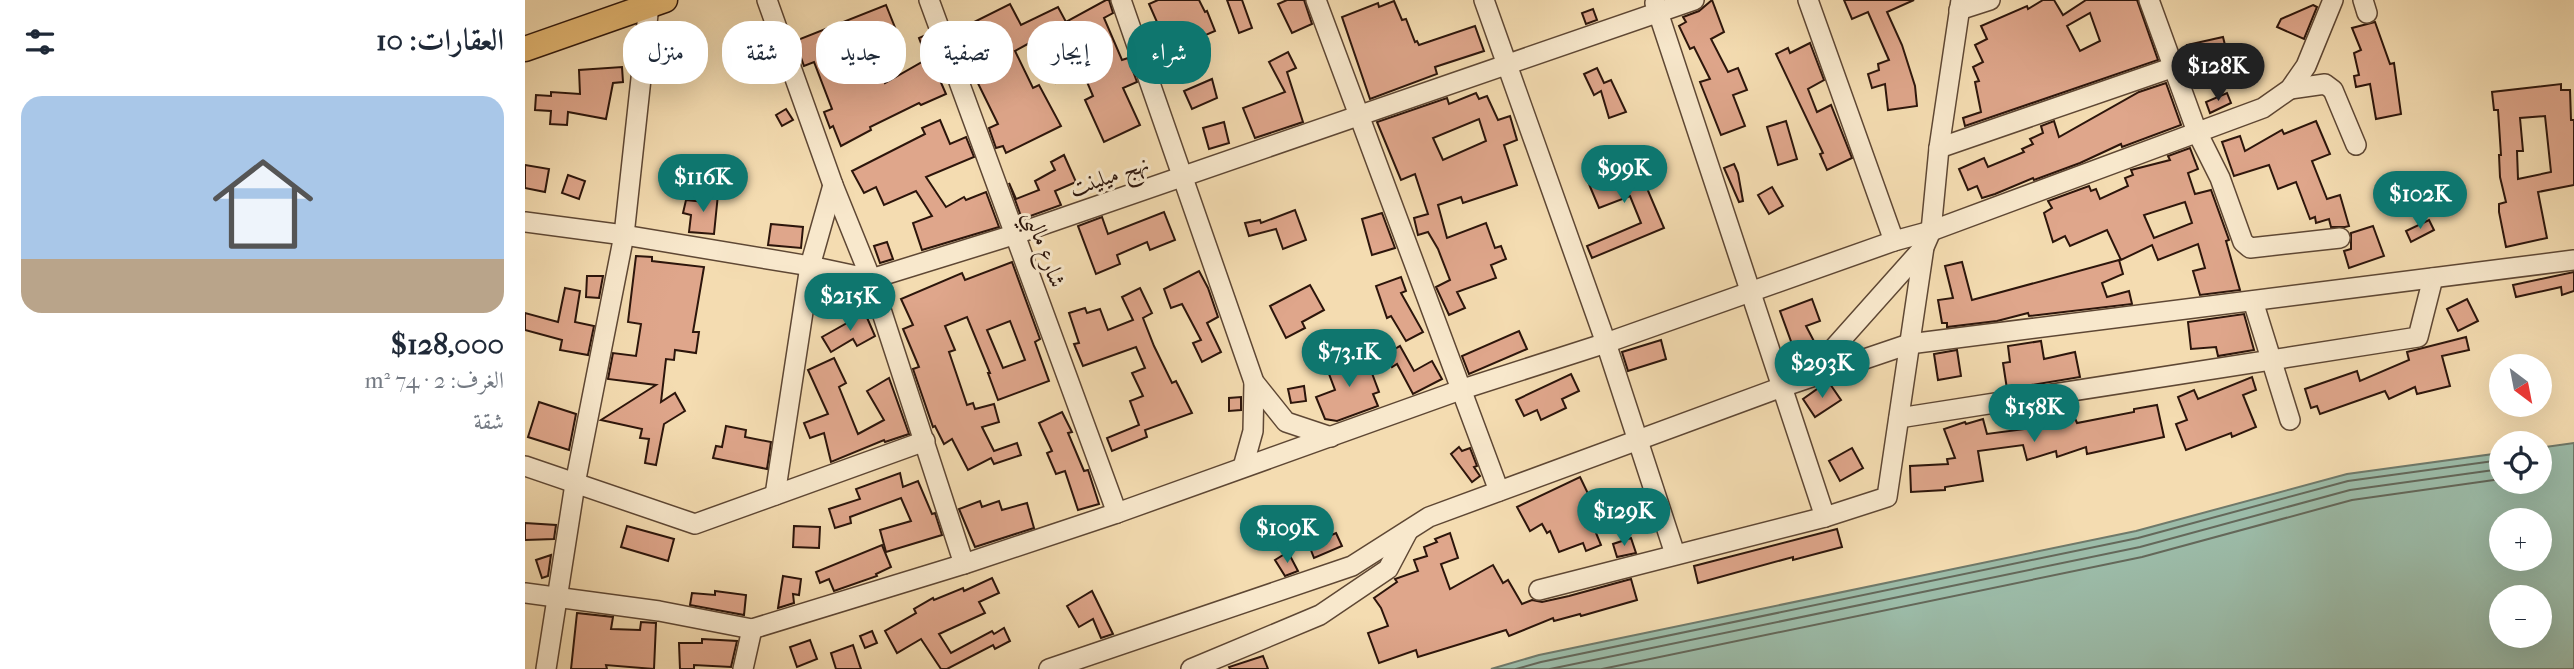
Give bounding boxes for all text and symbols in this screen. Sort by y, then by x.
chip: منزل [623,21,708,84]
chip: شقة [722,21,802,84]
chip: جديد [816,21,906,84]
chip: تصفية [920,21,1013,84]
chip: إيجار [1027,21,1113,84]
chip: شراء [1127,21,1211,84]
icon: filters [21,23,59,61]
text: العقارات: 10 [376,23,504,58]
pin: $128K [2169,43,2267,103]
text: $128K [2188,52,2248,79]
icon: home [200,141,326,267]
pin: $99K [1583,146,1665,205]
street label: نهج ميلينت [1066,150,1155,209]
pin: $116K [654,154,752,214]
text: $99K [1597,154,1651,181]
text: $116K [674,163,732,190]
pin: $102K [2371,172,2469,231]
text: $102K [2389,180,2451,207]
street label: شارع مالبي [1012,207,1071,294]
pin: $215K [801,274,899,333]
text: $215K [820,282,880,309]
text: $128,000 [390,327,504,362]
pin: $73.1K [1292,330,1406,389]
text: $73.1K [1318,338,1380,365]
pin: $293K [1773,340,1871,400]
text: $293K [1791,349,1853,376]
north arrow [2489,354,2551,416]
map controls [2489,354,2552,648]
text: الغرف: 2 · 74 m² [365,367,504,394]
pin: $158K [1985,384,2083,444]
text: $158K [2005,393,2064,420]
text: شقة [474,408,504,435]
button: locate [2489,431,2552,494]
pin: $129K [1575,489,1673,548]
text: $129K [1593,497,1655,524]
pin: $109K [1238,505,1336,565]
button: + [2489,508,2552,571]
text: $109K [1256,514,1318,541]
button: − [2489,585,2552,648]

